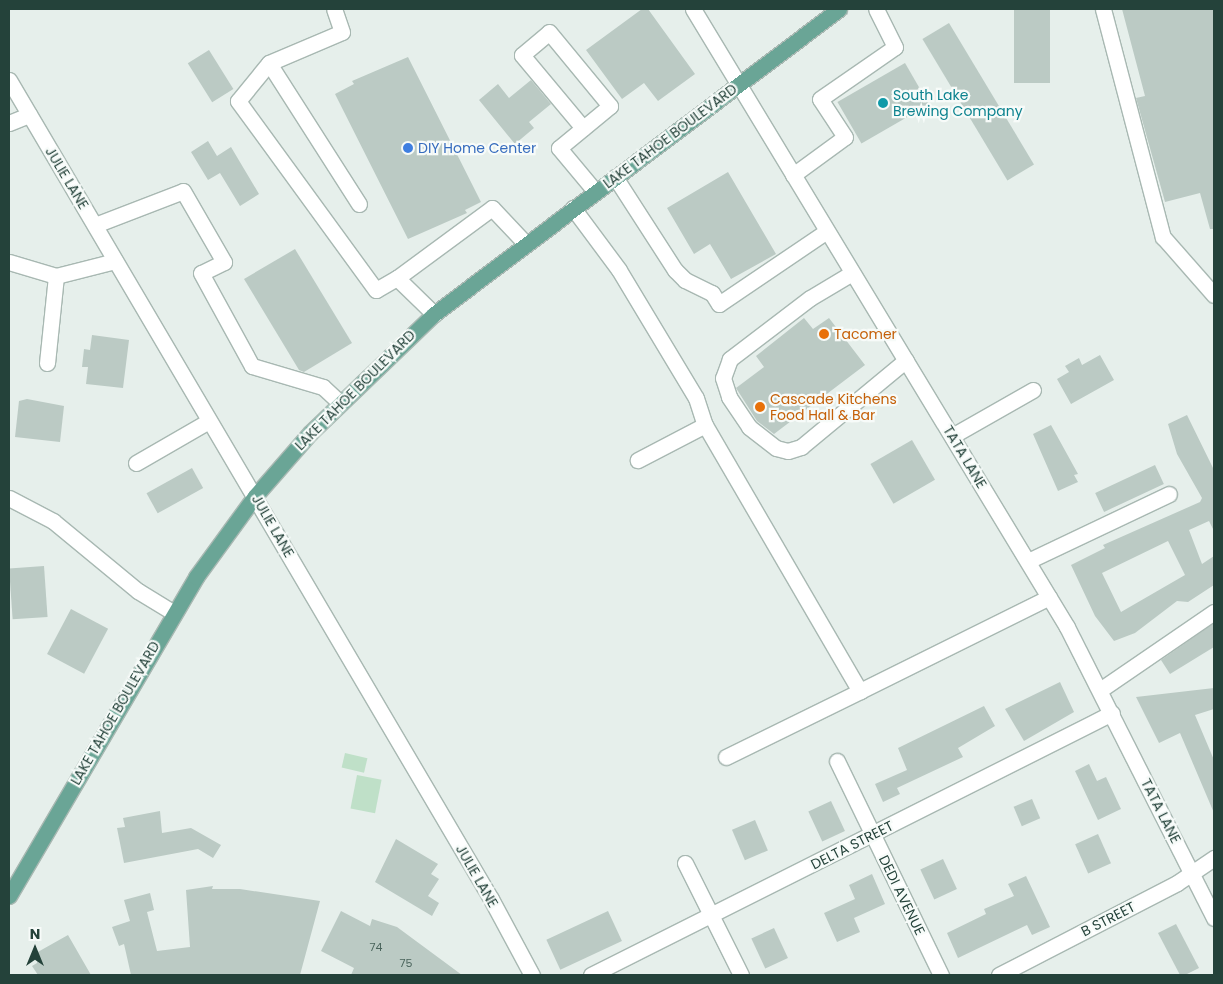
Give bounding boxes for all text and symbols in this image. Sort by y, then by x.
street label: LAKE TAHOE BOULEVARD [600,80,740,192]
place label: South Lake Brewing Company [893,87,1023,120]
marker: South Lake Brewing Company [877,97,889,109]
place label: DIY Home Center [418,140,536,156]
marker: DIY Home Center [402,142,414,154]
street label: JULIE LANE [42,144,92,212]
street label: LAKE TAHOE BOULEVARD [291,326,419,454]
place label: Tacomer [834,326,897,342]
marker: Tacomer [818,328,830,340]
place label: Cascade Kitchens Food Hall & Bar [770,391,897,424]
marker: Cascade Kitchens Food Hall & Bar [754,401,766,413]
street label: TATA LANE [940,423,990,491]
street label: JULIE LANE [248,492,298,560]
street label: LAKE TAHOE BOULEVARD [67,638,163,788]
street label: TATA LANE [1138,776,1184,846]
street label: DELTA STREET [808,817,896,873]
street label: JULIE LANE [452,842,502,910]
street label: DEDI AVENUE [875,852,929,938]
street label: B STREET [1078,898,1138,940]
north arrow [10,924,60,974]
text: N [30,924,40,944]
house number: 74 [370,940,382,954]
house number: 75 [400,956,412,970]

